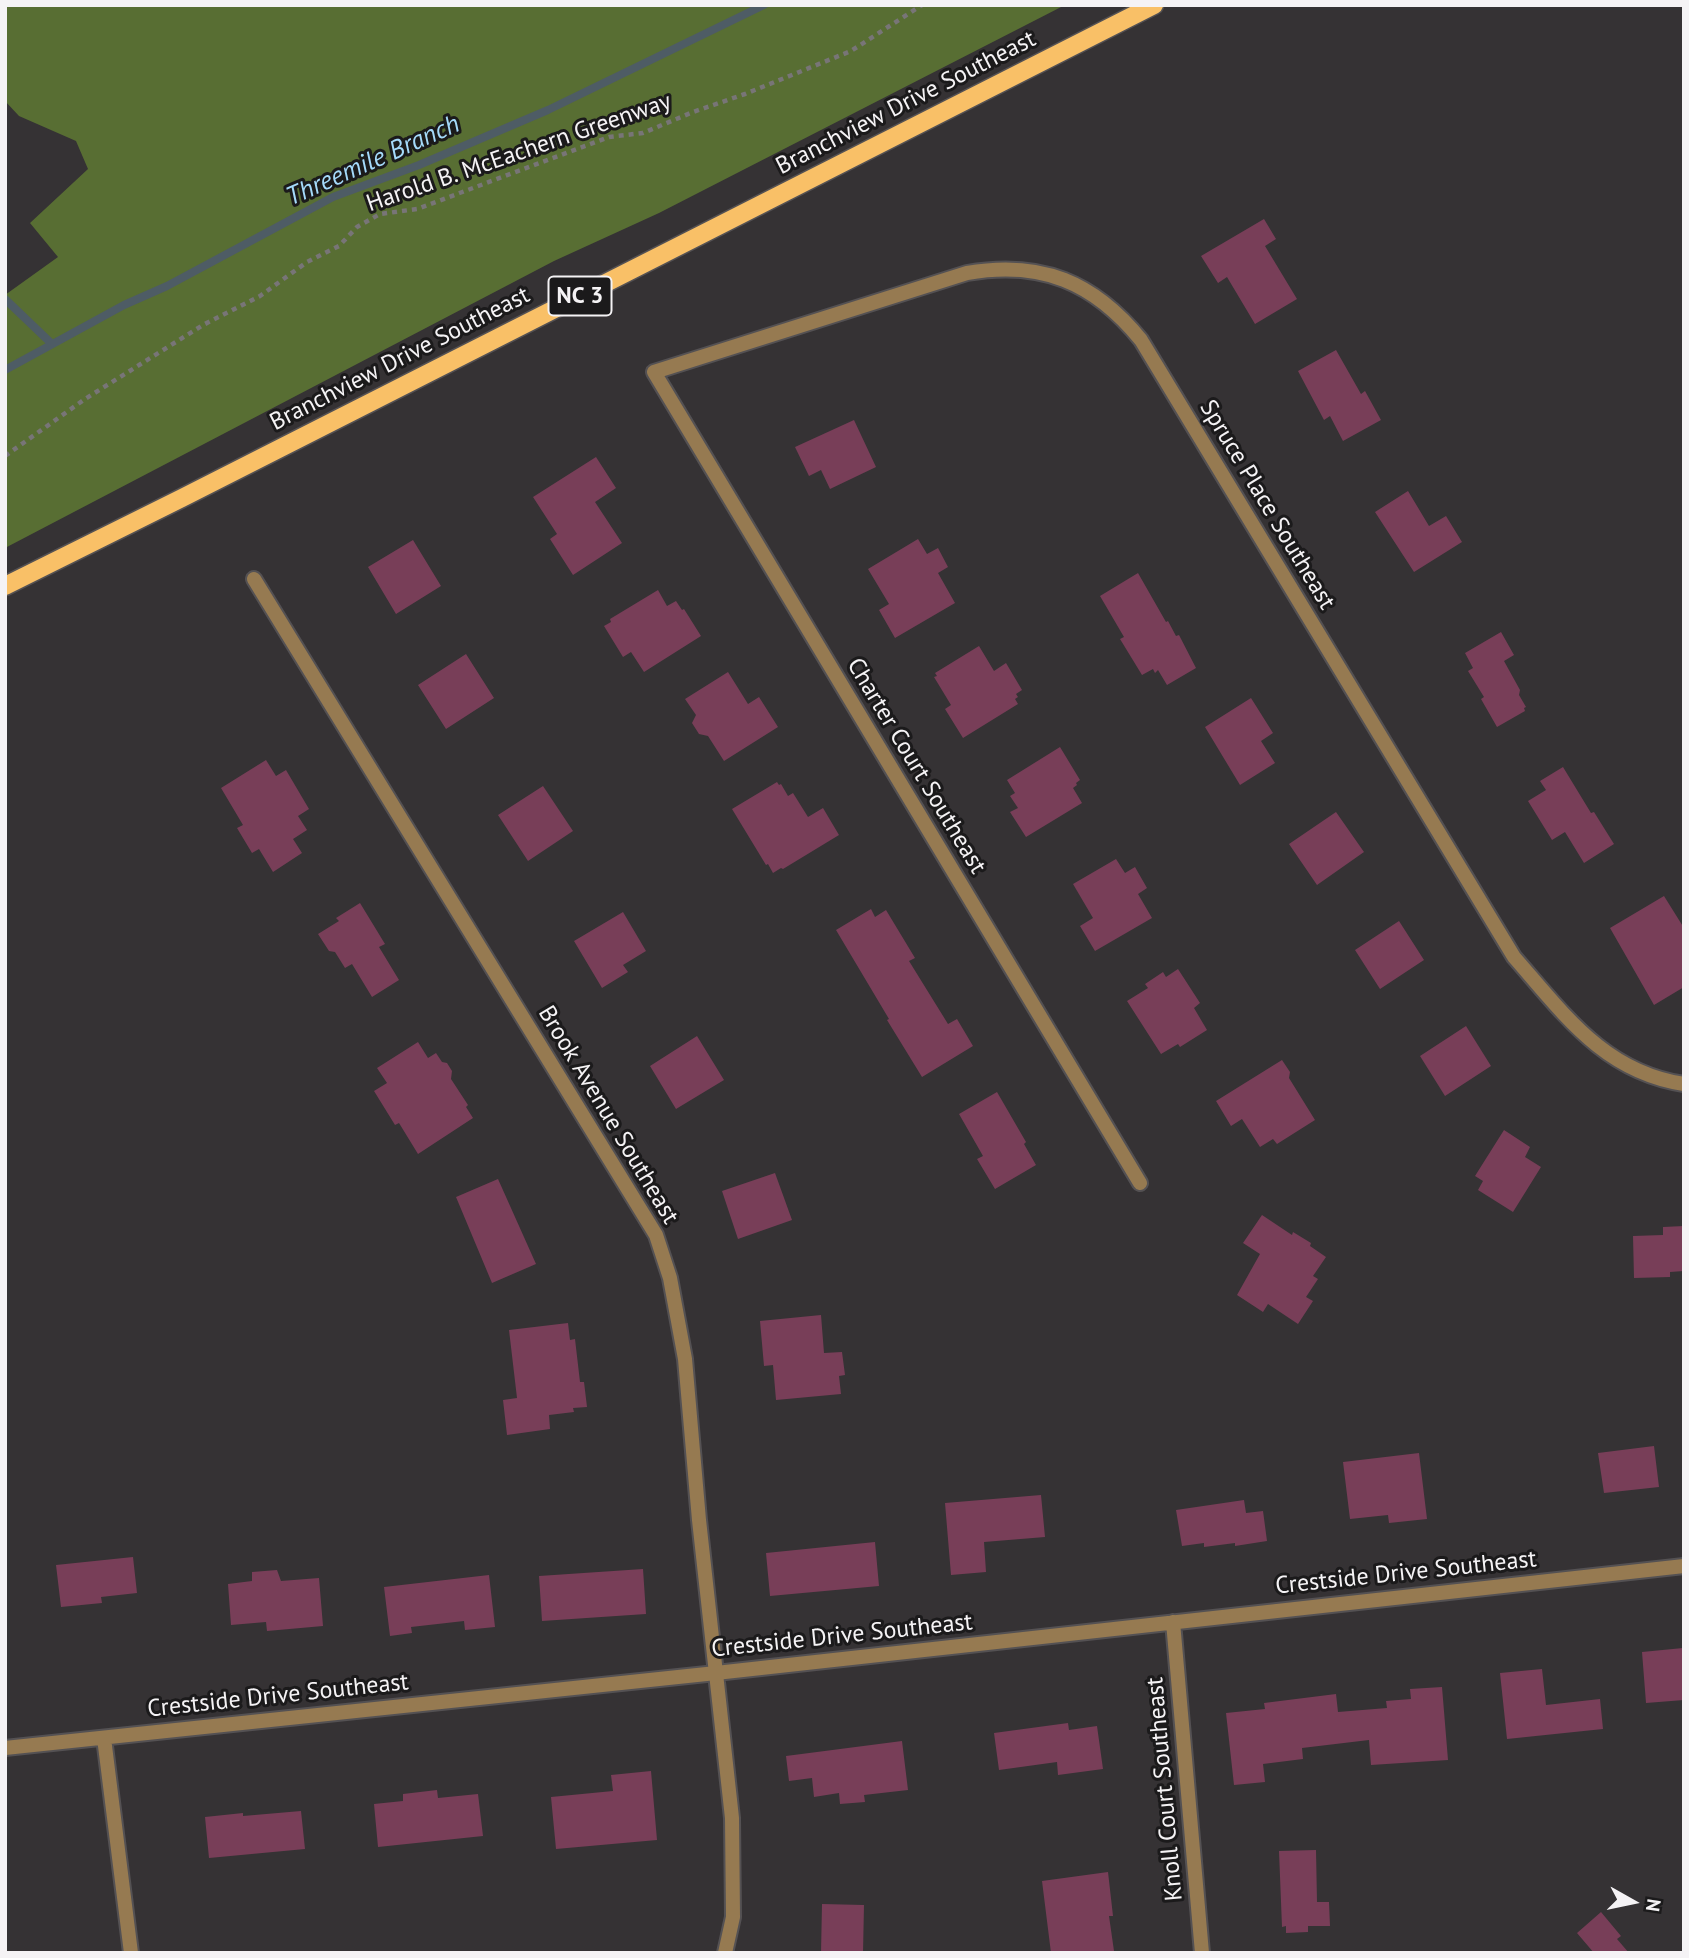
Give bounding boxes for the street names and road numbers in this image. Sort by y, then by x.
street label: Branchview Drive Southeast [771,25,1041,181]
street label: Harold B. McEachern Greenway [363,87,675,219]
road number: NC 3 [548,276,612,316]
street label: Branchview Drive Southeast [265,281,535,437]
street label: Spruce Place Southeast [1193,395,1341,615]
street label: Charter Court Southeast [840,653,992,879]
street label: Brook Avenue Southeast [531,1001,685,1229]
street label: Crestside Drive Southeast [1274,1545,1538,1601]
street label: Crestside Drive Southeast [710,1608,974,1664]
street label: Crestside Drive Southeast [146,1668,410,1724]
street label: Knoll Court Southeast [1141,1676,1189,1902]

